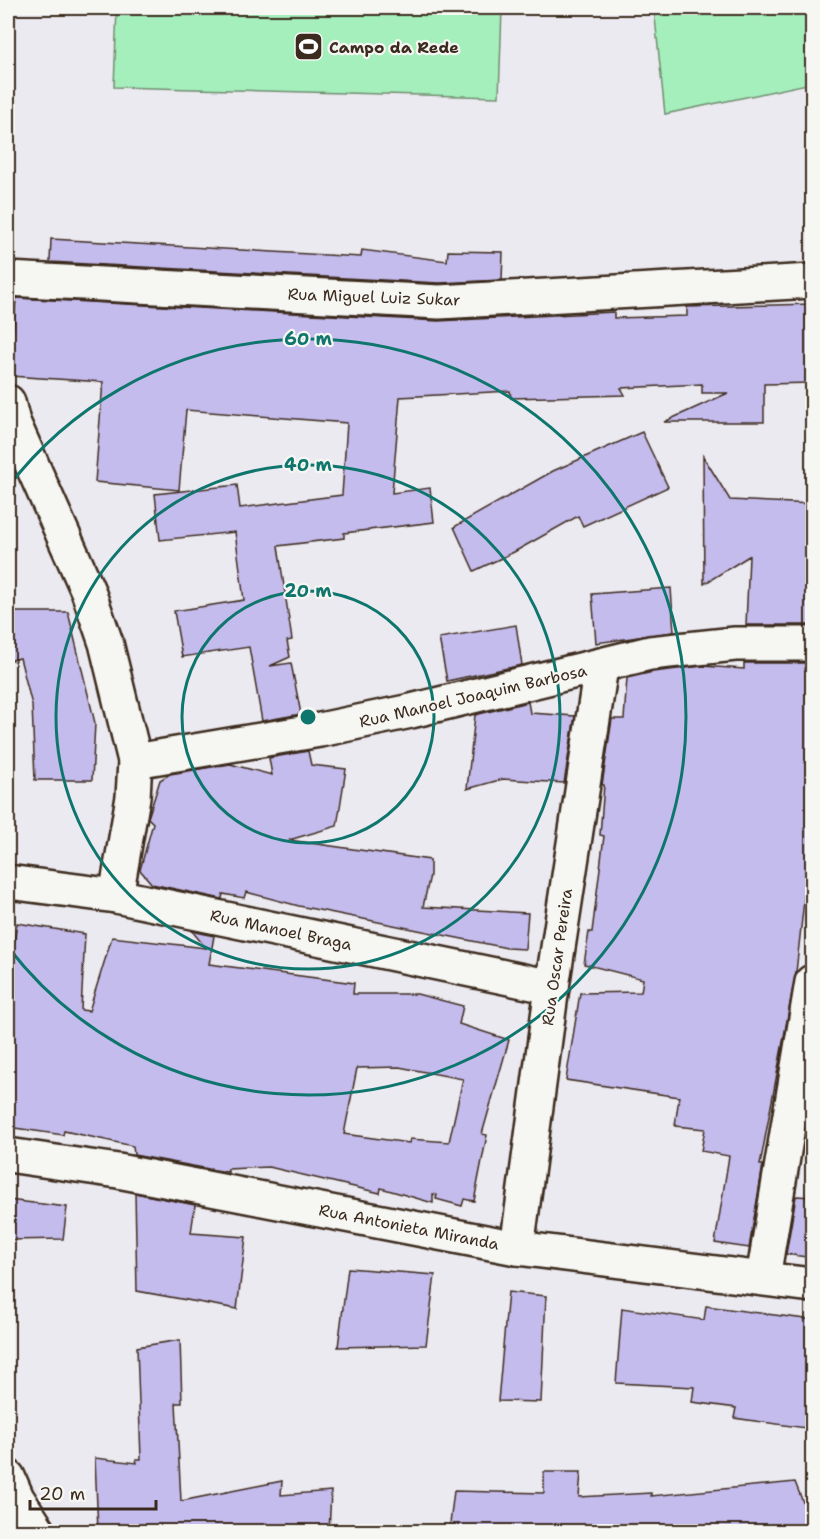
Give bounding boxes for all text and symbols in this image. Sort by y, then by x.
sports icon: Campo da Rede [292,31,324,63]
place label: Campo da Rede [329,37,459,58]
street label: Rua Miguel Luiz Sukar [287,283,461,311]
text: 60 m [284,327,332,351]
text: 40 m [284,453,332,477]
text: 20 m [284,579,332,603]
street label: Rua Manoel Joaquim Barbosa [357,660,589,732]
centre of rings [298,707,318,727]
street label: Rua Oscar Pereira [537,887,577,1027]
street label: Rua Manoel Braga [208,905,354,955]
street label: Rua Antonieta Miranda [317,1199,501,1255]
scale bar [30,1473,156,1511]
text: 20 m [39,1482,85,1506]

